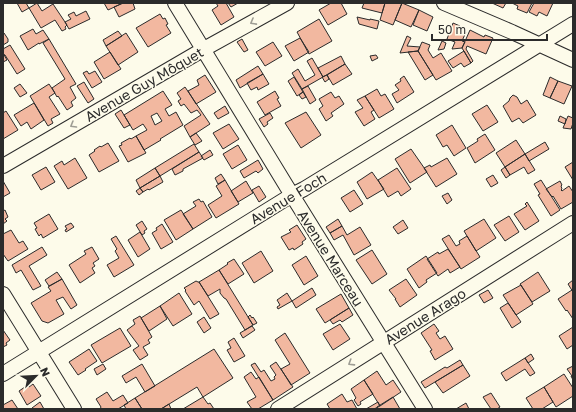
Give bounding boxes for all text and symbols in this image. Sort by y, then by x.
scale bar [432,16,547,42]
one-way arrow [250,17,257,25]
text: 50 m [438,22,466,37]
street label: Avenue Guy Môquet [82,43,206,125]
one-way arrow [70,121,77,128]
street label: Avenue Foch [247,169,329,227]
street label: Avenue Marceau [295,207,367,309]
street label: Avenue Arago [381,284,469,348]
north arrow [16,356,56,396]
one-way arrow [348,358,355,365]
text: N [38,365,53,378]

